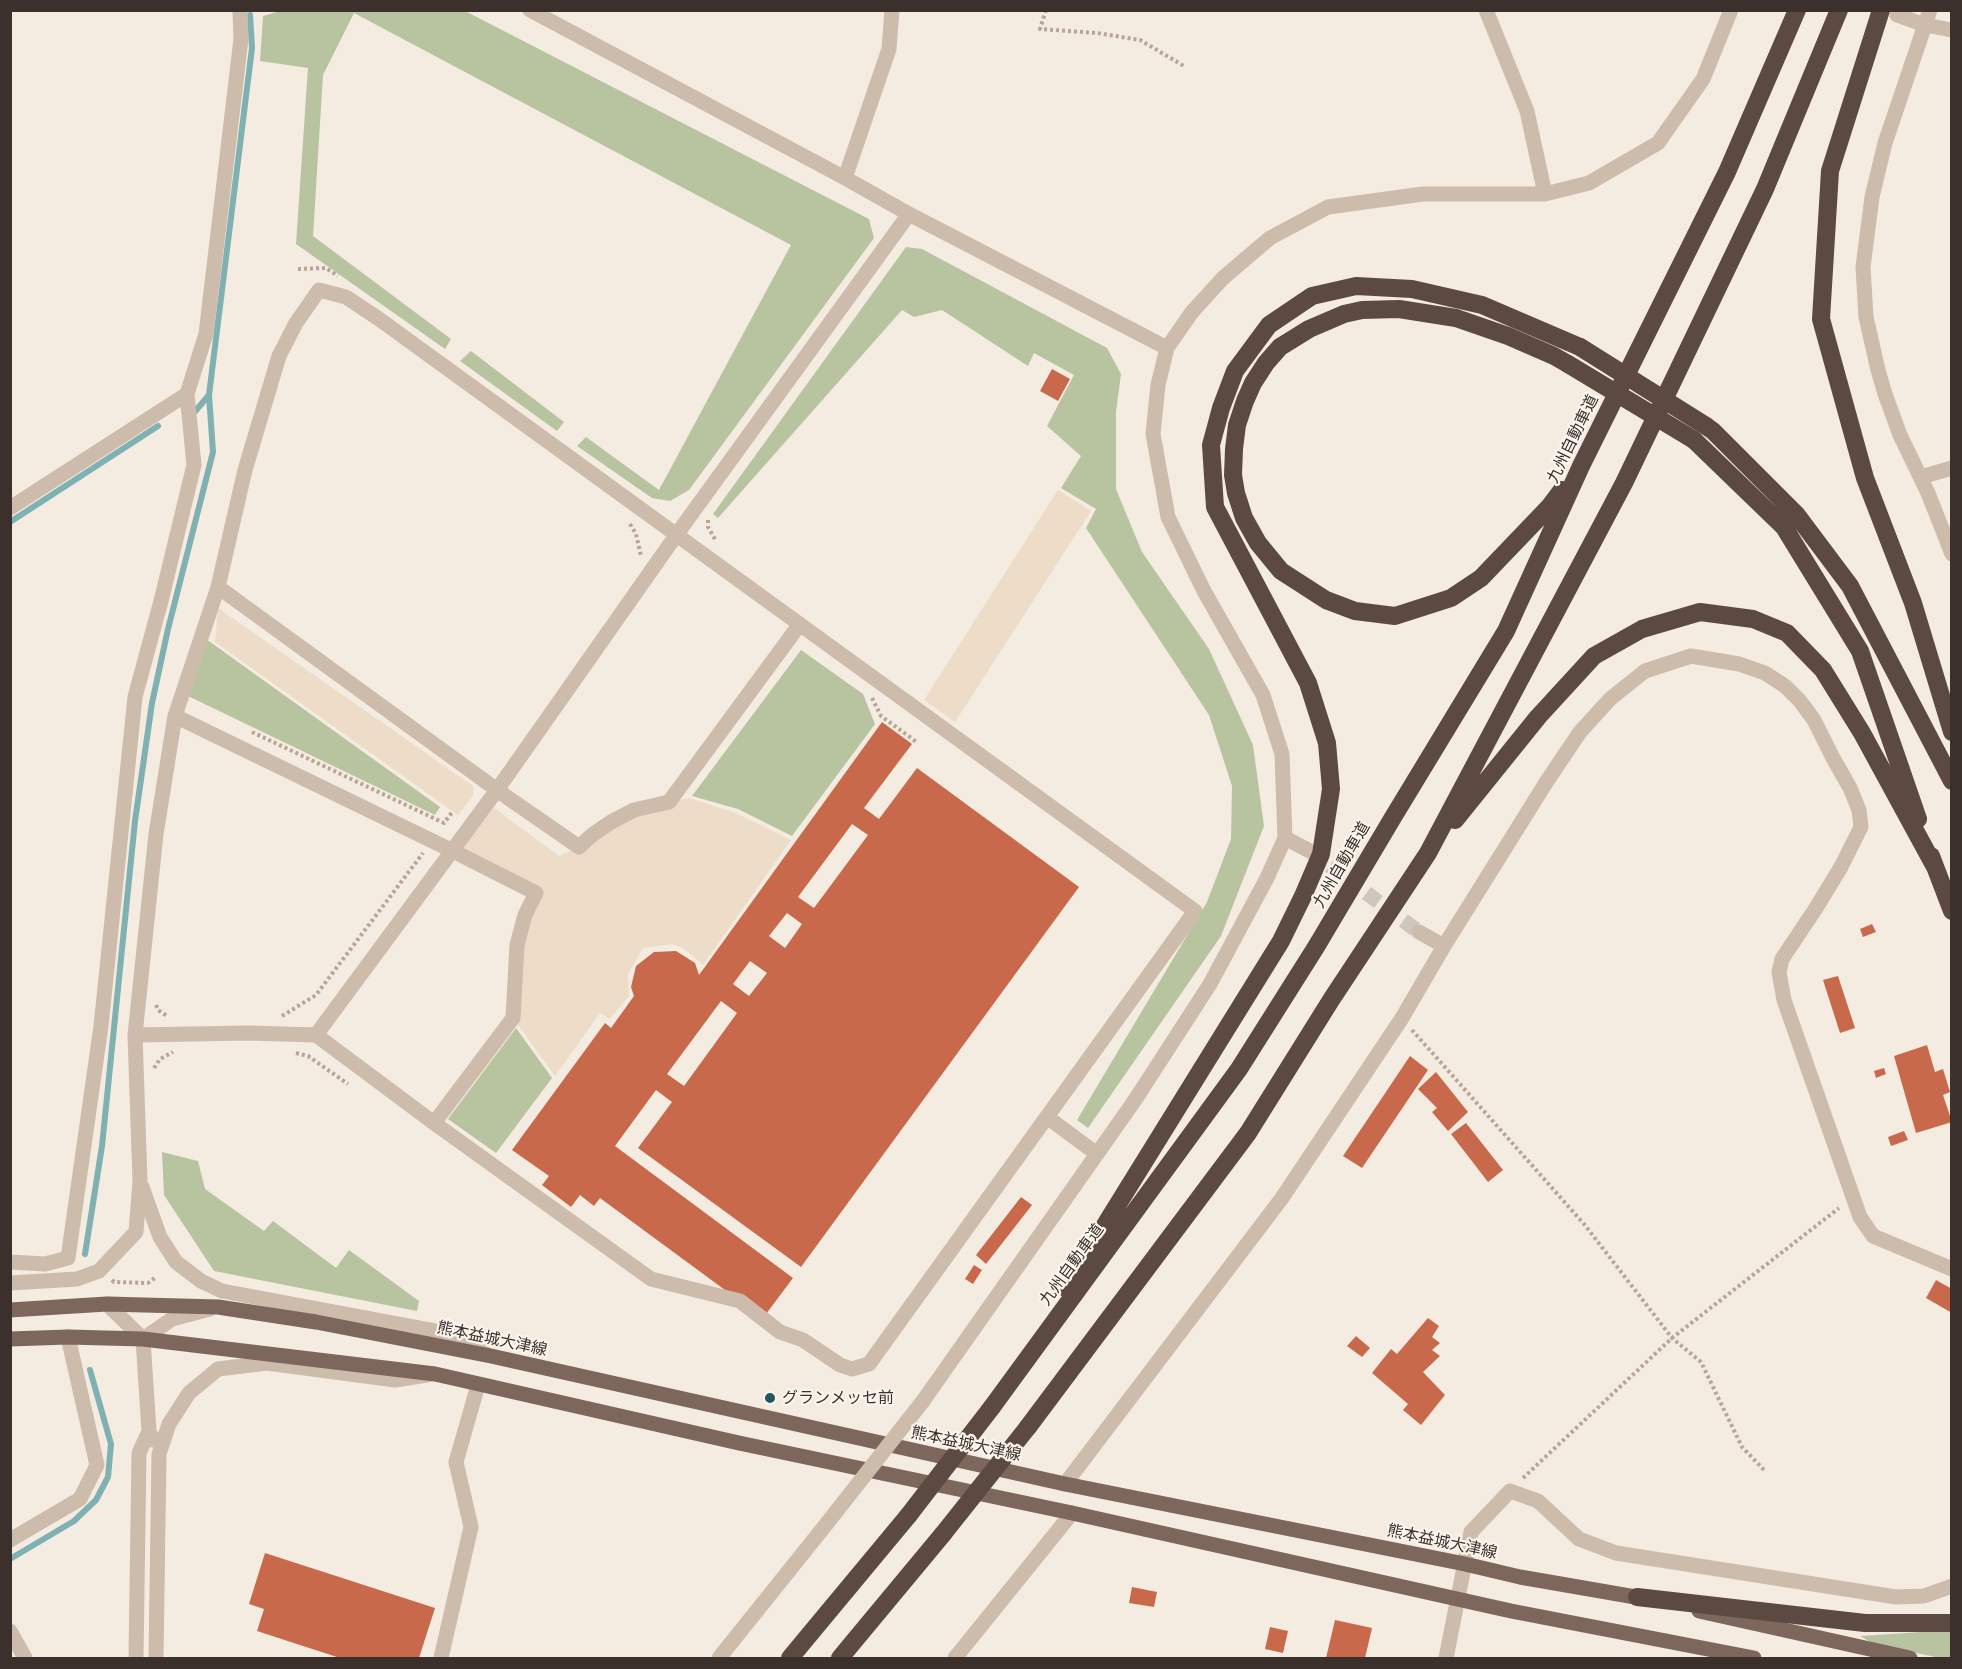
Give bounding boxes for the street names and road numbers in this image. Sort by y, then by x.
street label: 九州自動車道 [1543,392,1603,486]
street label: 九州自動車道 [1310,819,1374,911]
street label: 九州自動車道 [1036,1221,1108,1309]
street label: 熊本益城大津線 [435,1318,549,1360]
street label: 熊本益城大津線 [909,1423,1023,1465]
street label: 熊本益城大津線 [1385,1521,1499,1563]

